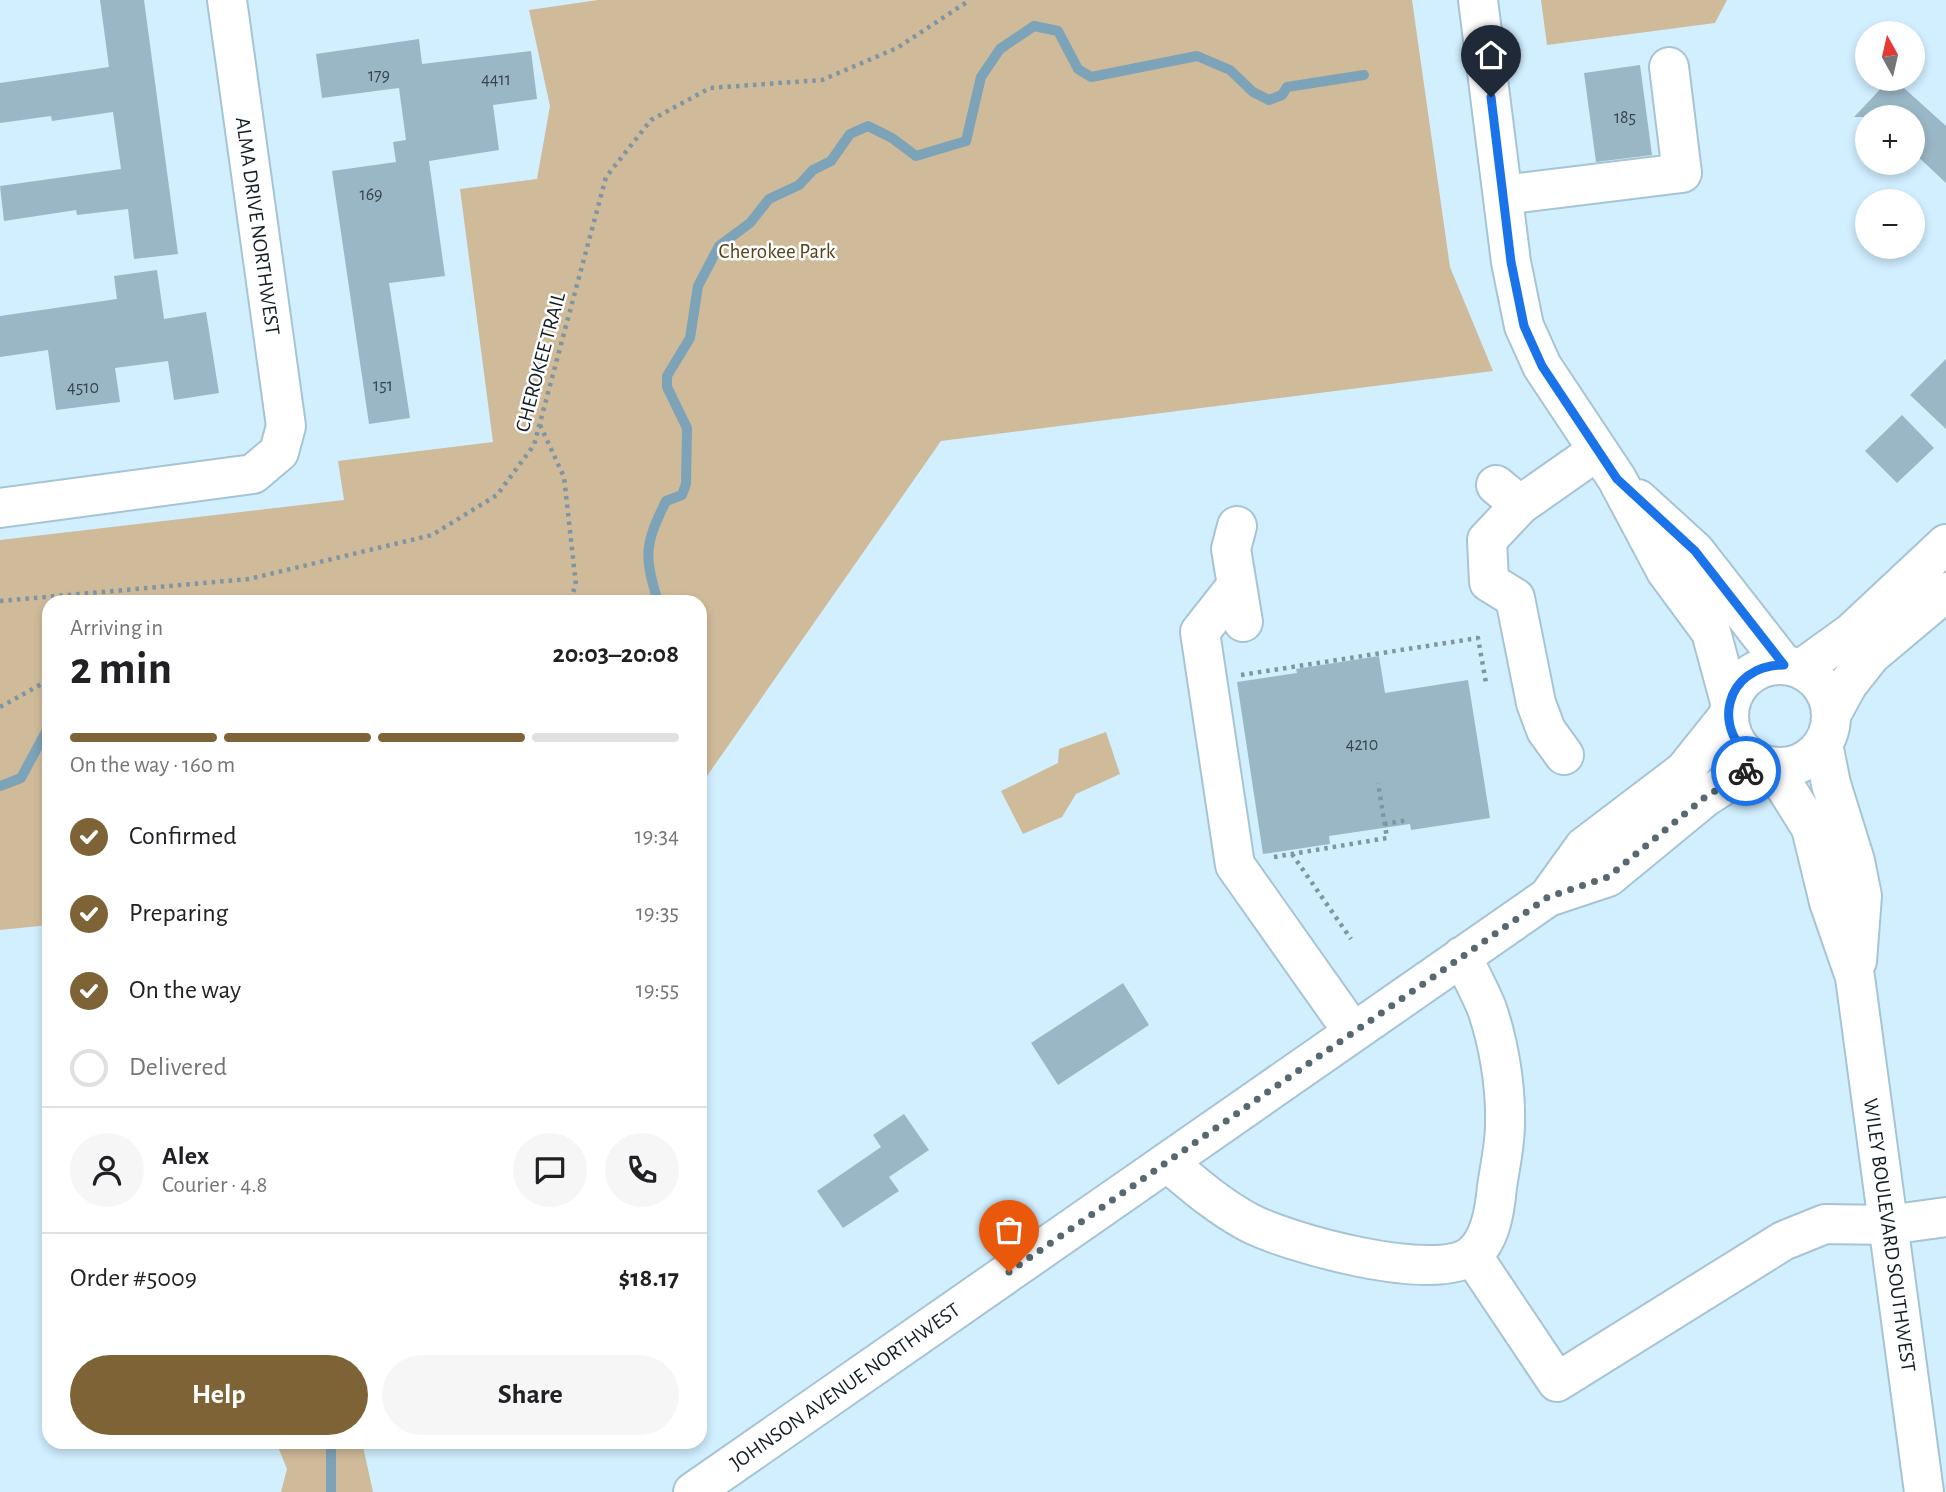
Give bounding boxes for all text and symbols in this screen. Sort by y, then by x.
north arrow [1855,21,1925,91]
map controls [1855,21,1925,259]
pin [1461,25,1521,97]
icon: home [1472,36,1510,74]
house number: 179 [368,67,390,85]
house number: 4411 [481,71,511,89]
button: + [1855,105,1925,175]
house number: 185 [1614,109,1636,127]
street label: ALMA DRIVE NORTHWEST [232,116,283,337]
house number: 169 [359,186,383,204]
button: − [1855,189,1925,259]
park label: Cherokee Park [719,241,836,262]
street label: CHEROKEE TRAIL [512,290,569,434]
house number: 151 [373,377,393,395]
house number: 4510 [67,379,99,397]
text: Arriving in [70,617,163,640]
text: 20:03–20:08 [552,641,679,667]
text: 2 min [70,646,172,692]
house number: 4210 [1346,736,1378,754]
courier [1711,736,1781,806]
icon: bike [1727,752,1765,790]
text: On the way · 160 m [70,754,235,777]
icon: check [70,818,108,856]
text: Confirmed [129,823,237,849]
text: 19:34 [634,825,679,848]
icon: check [70,895,108,933]
text: Preparing [129,900,228,926]
text: 19:35 [636,902,679,925]
icon: check [70,972,108,1010]
text: On the way [129,977,241,1003]
text: 19:55 [636,979,679,1002]
text: Delivered [129,1054,227,1080]
street label: WILEY BOULEVARD SOUTHWEST [1860,1097,1919,1373]
button: person [70,1133,144,1207]
button: chat [513,1133,587,1207]
button: phone [605,1133,679,1207]
text: Alex [162,1143,209,1169]
text: Courier · 4.8 [162,1174,267,1197]
pin [979,1200,1039,1272]
icon: bag [990,1211,1028,1249]
text: Order #5009 [70,1265,197,1291]
text: $18.17 [619,1265,679,1291]
street label: JOHNSON AVENUE NORTHWEST [727,1299,964,1474]
button: Help [70,1355,368,1435]
button: Share [382,1355,679,1435]

